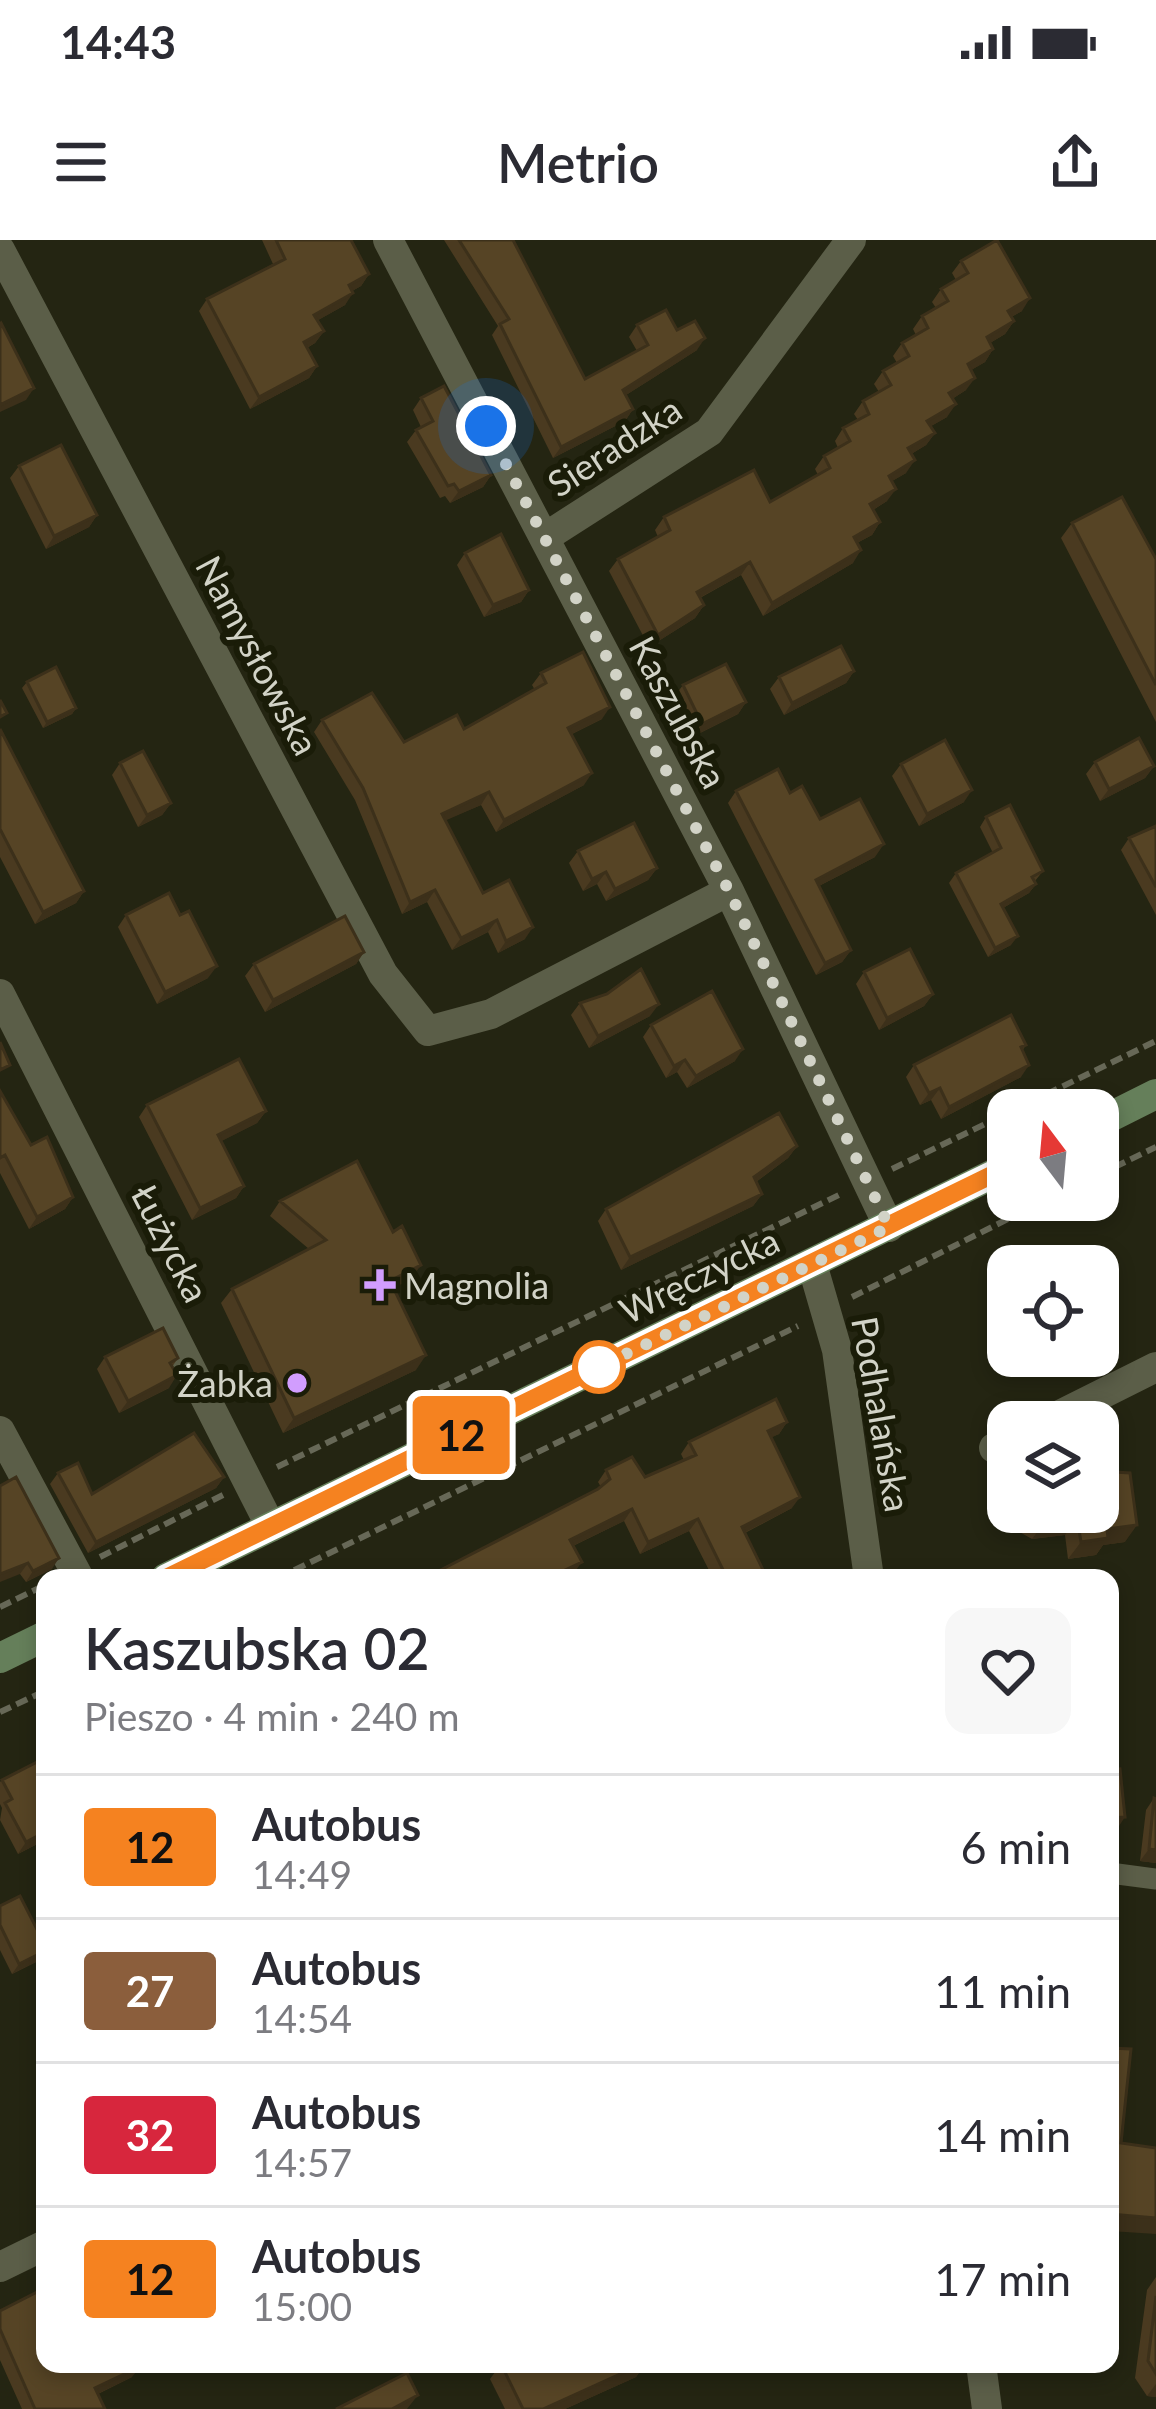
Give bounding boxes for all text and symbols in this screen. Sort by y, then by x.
text: 14:43 [60,15,176,69]
icon: menu [48,129,114,195]
icon: share [1042,129,1108,195]
text: Metrio [497,130,659,195]
street label: Sieradzka [539,387,689,505]
your location [456,396,516,456]
street label: Namysłowska [187,548,329,762]
street label: Kaszubska [621,629,737,795]
north arrow [987,1089,1119,1221]
map controls [987,1089,1119,1533]
street label: Łużycka [123,1177,219,1309]
street label: Wręczycka [612,1218,786,1332]
button: locate [987,1245,1119,1377]
place label: Magnolia [404,1263,549,1307]
marker: Magnolia [367,1272,393,1298]
street label: Podhalańska [843,1313,921,1515]
unlabelled marker [574,1342,624,1392]
place label: Żabka [177,1361,273,1405]
marker: Żabka [284,1370,310,1396]
line badge: 12 [407,1396,515,1474]
button: layers [987,1401,1119,1533]
text: 12 [437,1410,485,1460]
button: heart [945,1608,1071,1734]
text: Kaszubska 02 [84,1614,430,1682]
text: Pieszo · 4 min · 240 m [84,1693,459,1739]
text: Autobus [252,1797,421,1851]
text: 6 min [960,1820,1071,1874]
text: 12 [126,1822,174,1872]
text: 14:49 [252,1851,352,1897]
text: Autobus [252,1941,421,1995]
text: 11 min [934,1964,1071,2018]
text: 27 [126,1966,174,2016]
text: 14:54 [252,1995,352,2041]
text: Autobus [252,2085,421,2139]
text: 14 min [934,2108,1071,2162]
text: 32 [126,2110,174,2160]
text: 14:57 [252,2139,352,2185]
text: Autobus [252,2229,421,2283]
text: 17 min [934,2252,1071,2306]
text: 12 [126,2254,174,2304]
text: 15:00 [252,2283,352,2329]

